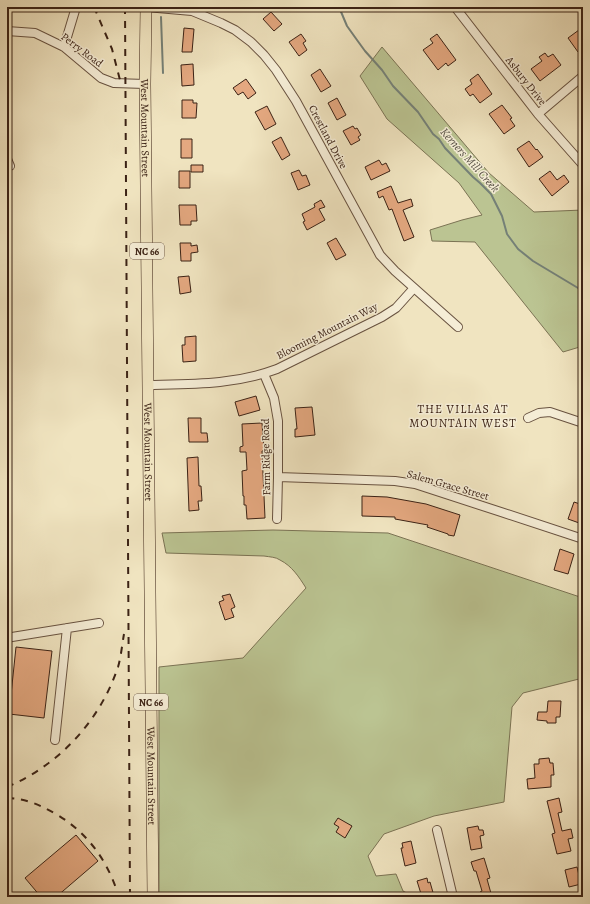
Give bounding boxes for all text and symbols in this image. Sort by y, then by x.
street label: Perry Road [58,29,106,71]
street label: Asbury Drive [501,53,550,109]
street label: West Mountain Street [137,78,153,178]
street label: Crestland Drive [305,102,351,172]
water label: Kerners Mill Creek [437,124,504,196]
road number: NC 66 [130,243,164,259]
street label: Blooming Mountain Way [274,299,380,363]
district label: THE VILLAS AT MOUNTAIN WEST [409,401,517,431]
street label: West Mountain Street [141,402,157,502]
street label: Farm Ridge Road [258,418,274,496]
street label: Salem Grace Street [405,466,491,504]
road number: NC 66 [134,694,168,710]
street label: West Mountain Street [144,726,160,826]

